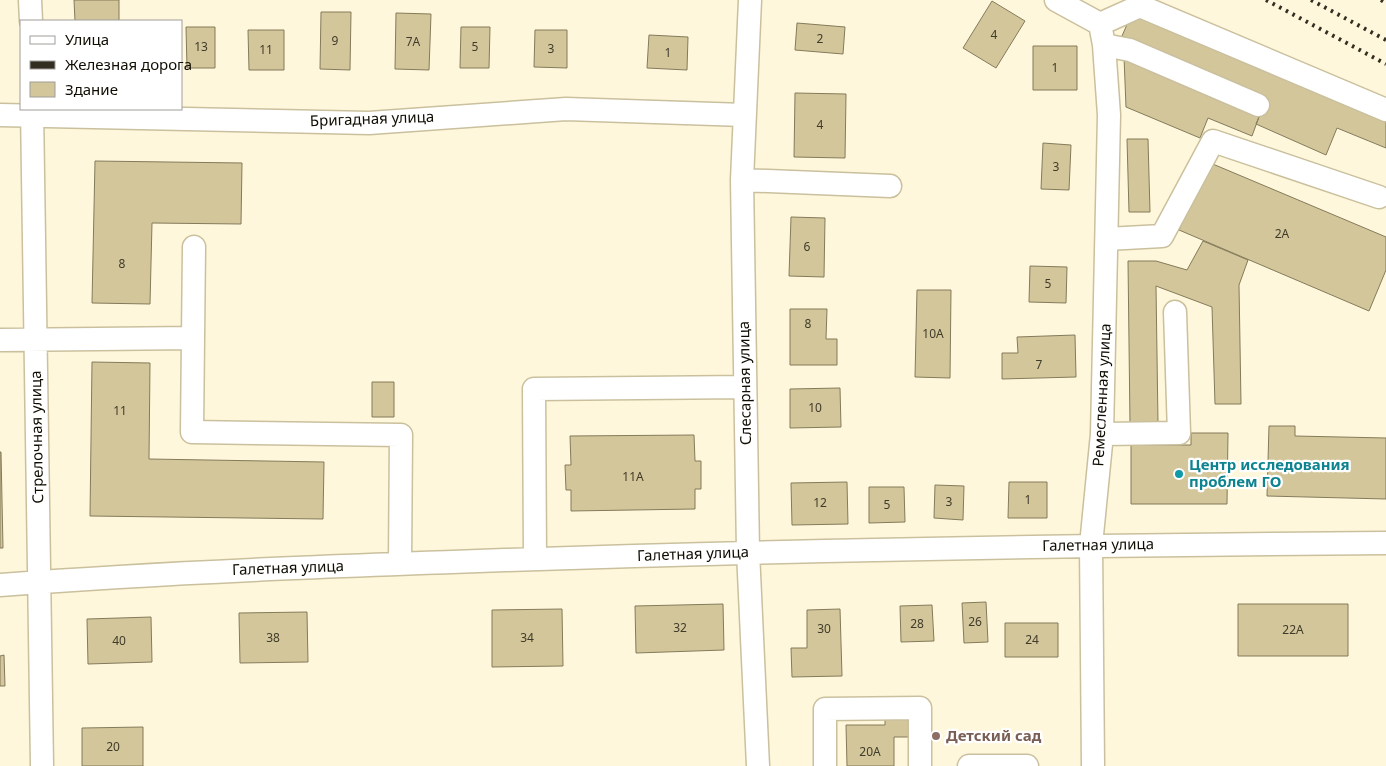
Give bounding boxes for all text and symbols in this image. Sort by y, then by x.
legend [20,20,182,110]
house number: 4 [991,26,998,43]
text: Улица [65,29,109,49]
house number: 2 [817,30,824,47]
house number: 9 [332,32,339,49]
house number: 7А [406,33,421,50]
house number: 13 [194,38,208,55]
house number: 5 [472,38,479,55]
house number: 3 [548,40,555,57]
house number: 11 [259,41,273,58]
house number: 1 [665,44,671,61]
text: Железная дорога [65,54,192,74]
house number: 1 [1052,59,1058,76]
text: Здание [65,79,118,99]
street label: Бригадная улица [310,106,434,130]
house number: 4 [817,116,824,133]
house number: 3 [1053,158,1060,175]
house number: 2А [1275,225,1290,242]
house number: 6 [804,238,811,255]
house number: 8 [119,255,126,272]
house number: 5 [1045,275,1052,292]
house number: 8 [805,315,812,332]
street label: Слесарная улица [733,321,755,445]
street label: Ремесленная улица [1087,323,1115,467]
house number: 10А [922,325,944,342]
house number: 7 [1036,356,1043,373]
street label: Стрелочная улица [25,370,47,504]
house number: 10 [808,399,822,416]
house number: 11 [113,402,127,419]
place label: Центр исследования проблем ГО [1189,454,1350,491]
house number: 11А [622,468,644,485]
marker: Центр исследования проблем ГО [1173,468,1185,480]
house number: 1 [1025,491,1031,508]
house number: 3 [946,493,953,510]
house number: 12 [813,494,827,511]
house number: 5 [884,496,891,513]
street label: Галетная улица [1042,533,1154,555]
street label: Галетная улица [637,541,749,565]
street label: Галетная улица [232,555,344,579]
house number: 26 [968,613,982,630]
house number: 28 [910,615,924,632]
house number: 32 [673,619,687,636]
house number: 30 [817,620,831,637]
house number: 22А [1282,621,1304,638]
house number: 38 [266,629,280,646]
house number: 34 [520,629,534,646]
house number: 24 [1025,631,1039,648]
house number: 40 [112,632,126,649]
place label: Детский сад [946,725,1042,745]
marker: Детский сад [930,730,942,742]
house number: 20 [106,738,120,755]
house number: 20А [859,743,881,760]

